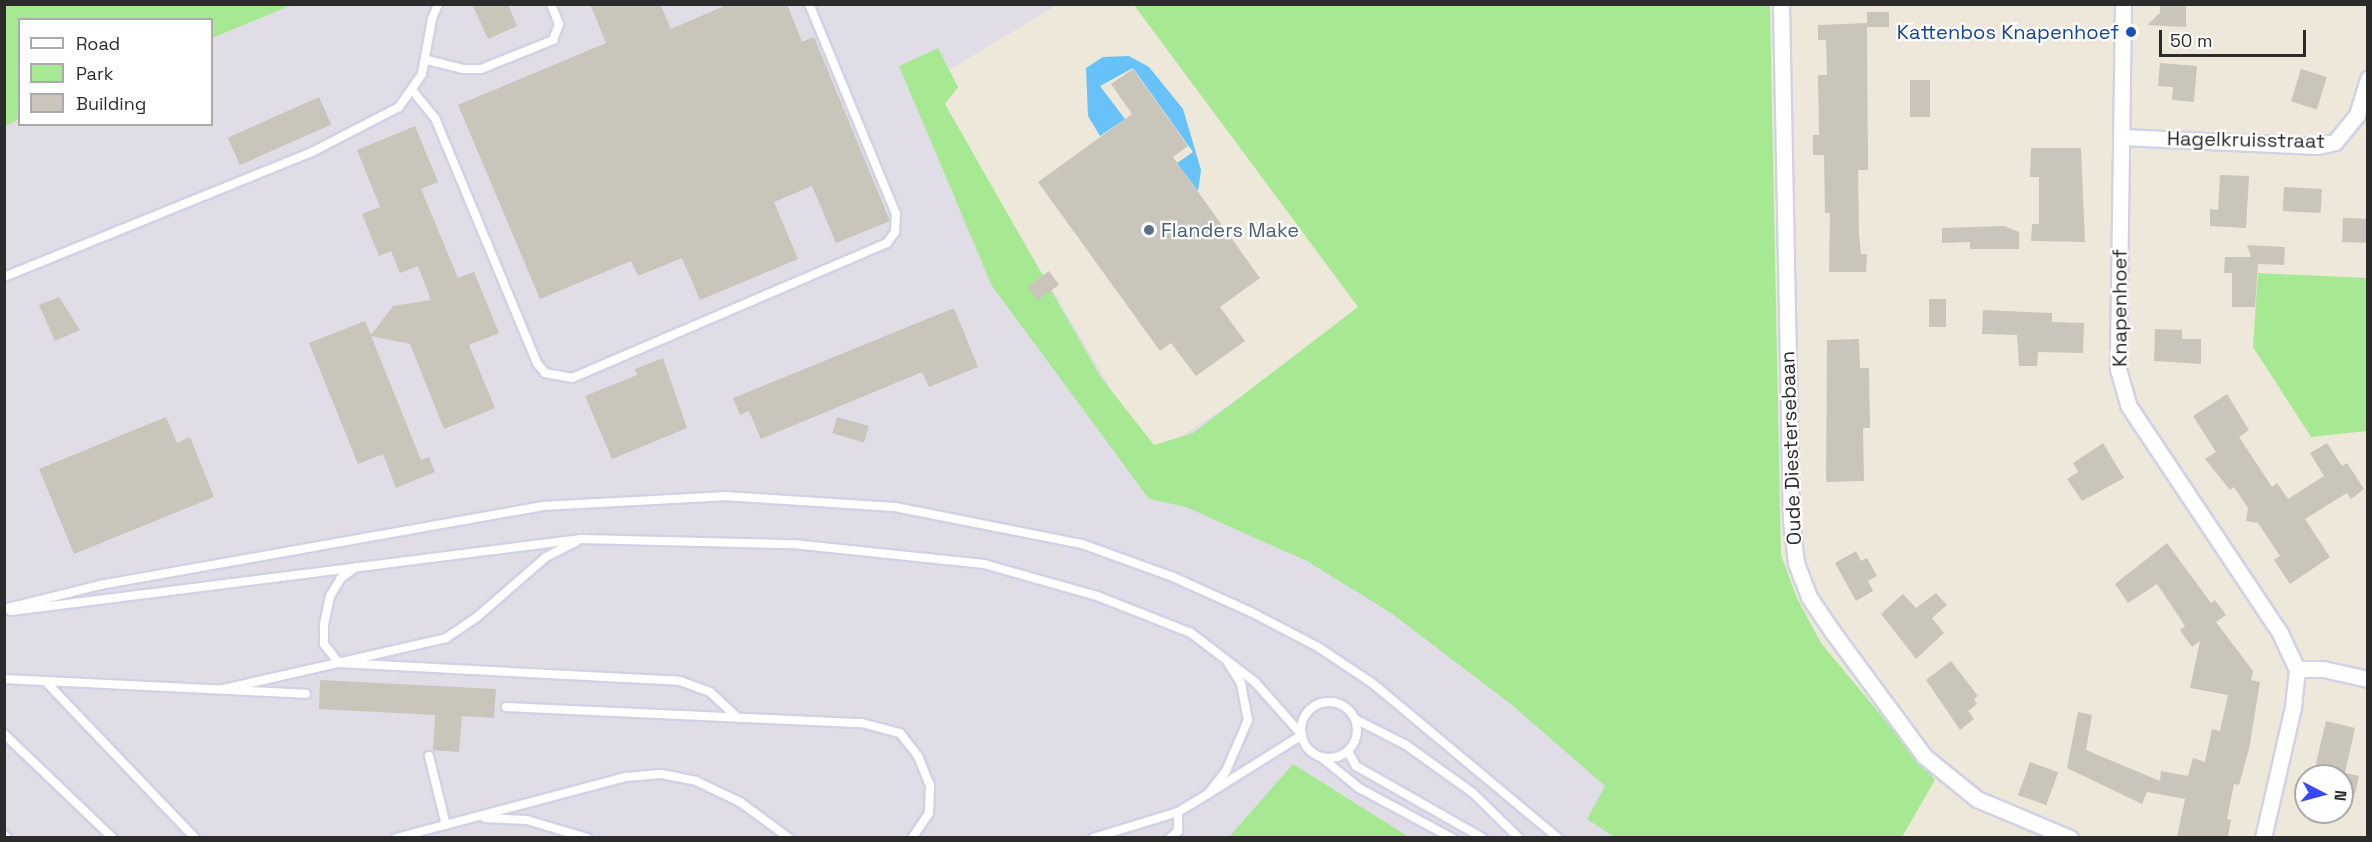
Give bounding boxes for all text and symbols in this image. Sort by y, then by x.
legend [18,18,213,126]
scale bar [2162,18,2309,56]
place label: Kattenbos Knapenhoef [1897,20,2119,44]
marker: Kattenbos Knapenhoef [2124,25,2138,39]
text: 50 m [2170,29,2212,52]
text: Road [76,32,120,55]
text: Park [76,62,113,85]
text: Building [76,92,146,115]
street label: Hagelkruisstraat [2167,127,2325,153]
place label: Flanders Make [1161,218,1299,242]
marker: Flanders Make [1142,223,1156,237]
street label: Knapenhoef [2108,249,2132,367]
street label: Oude Diestersebaan [1776,350,1806,546]
north arrow [2294,764,2354,824]
text: N [2329,789,2351,802]

